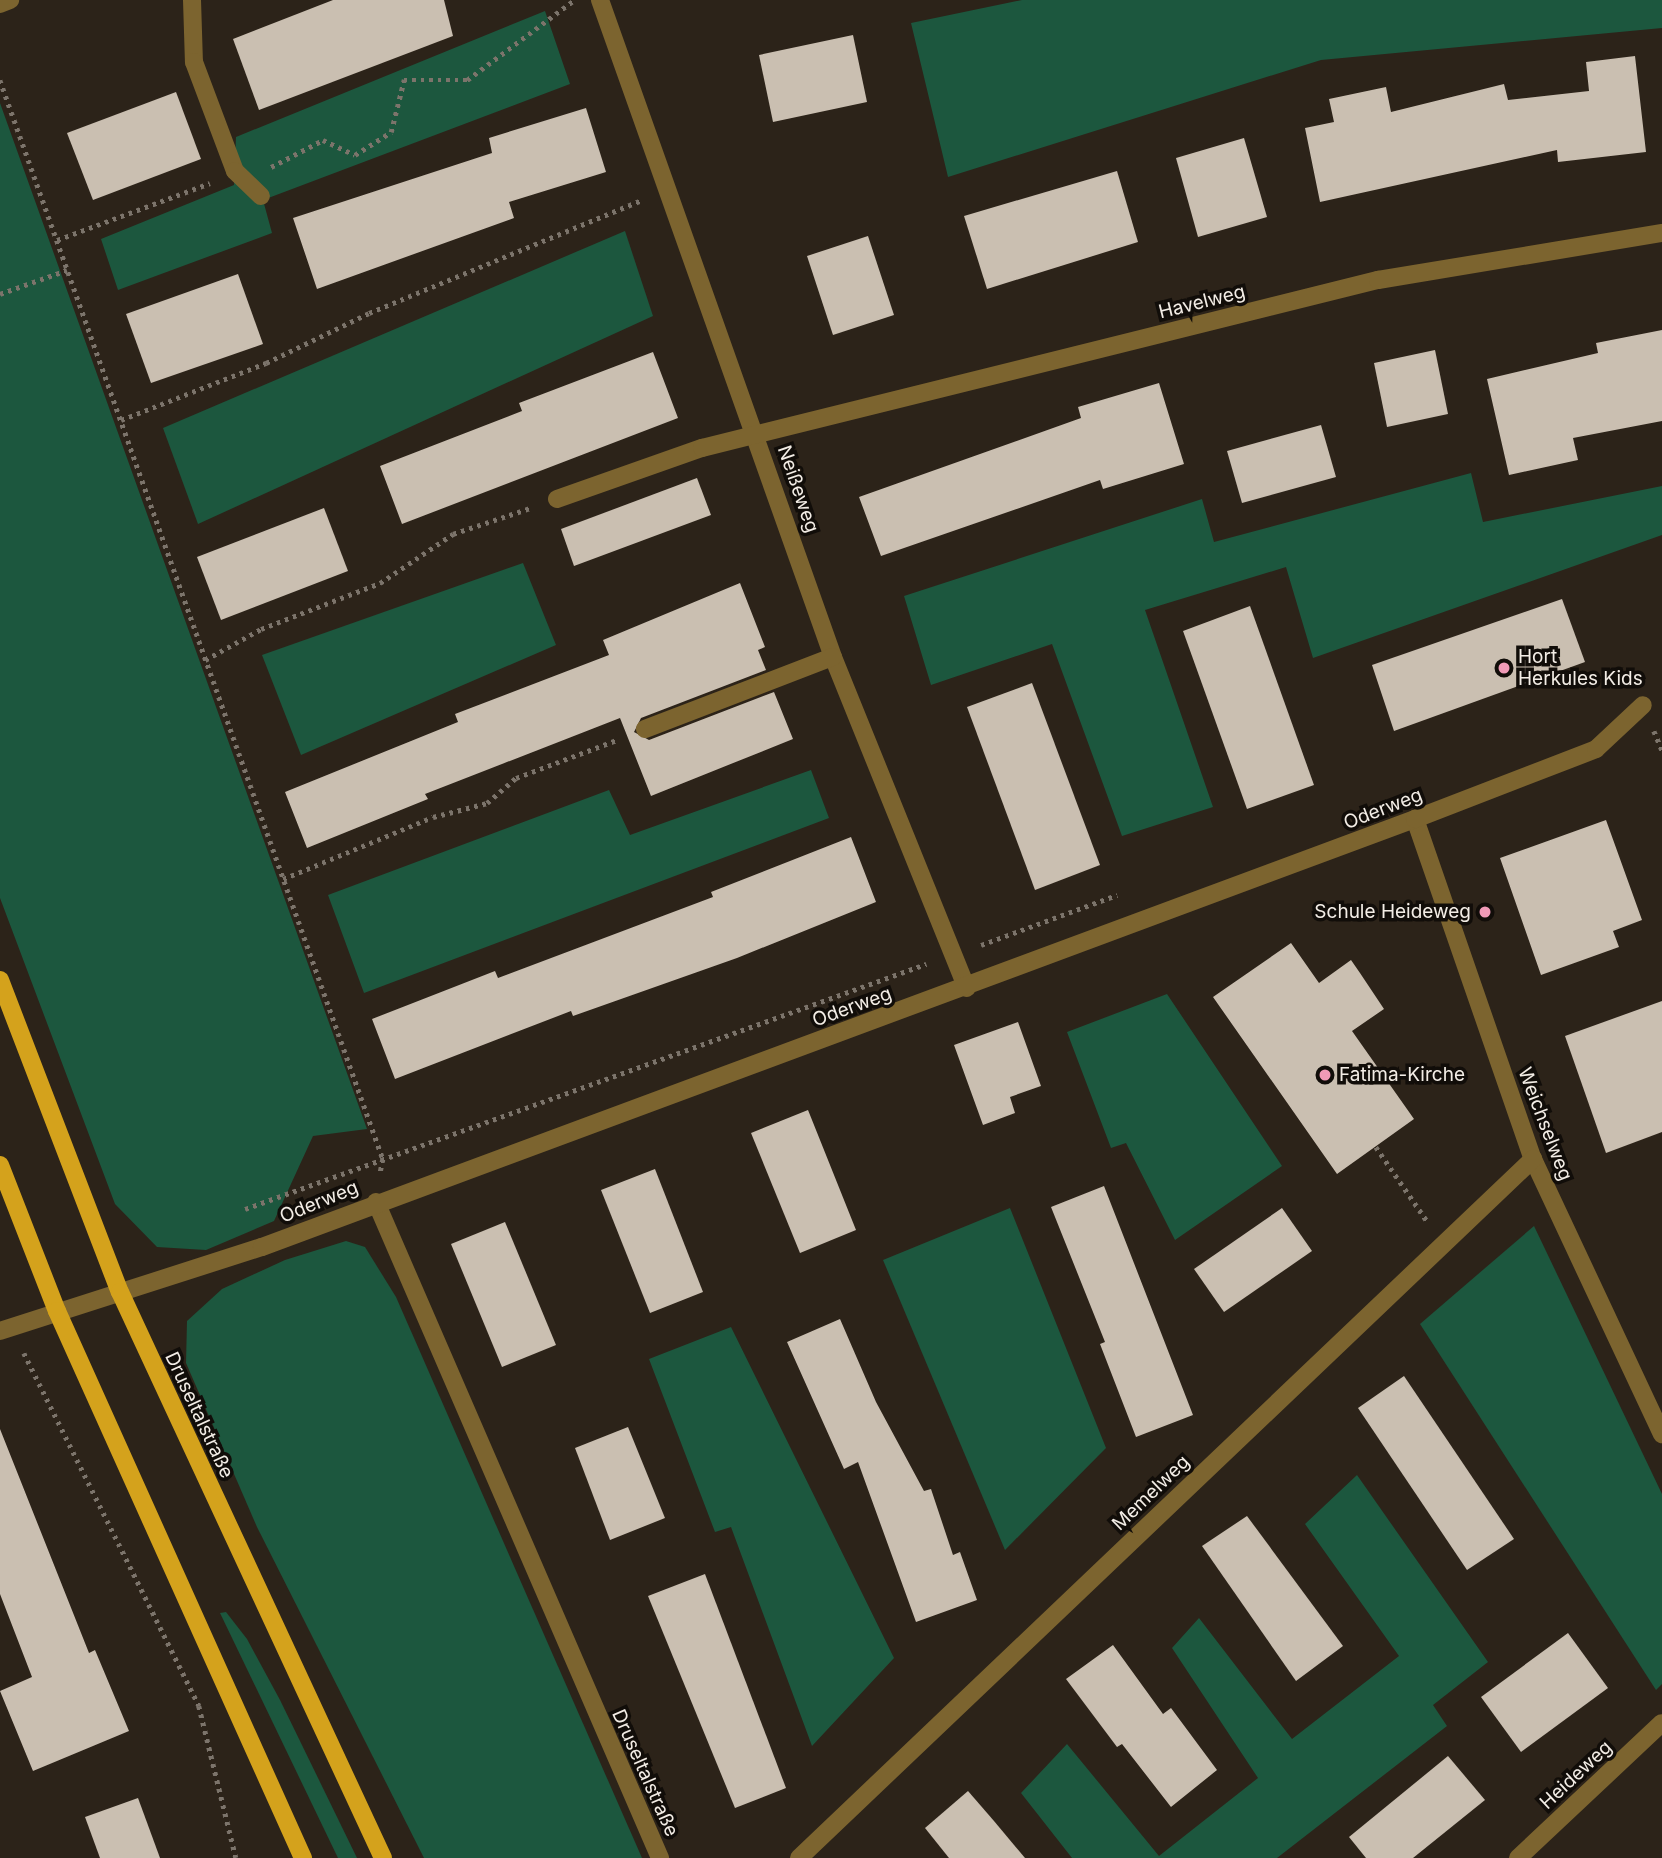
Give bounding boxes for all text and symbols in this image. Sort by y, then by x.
street label: Havelweg [1156,280,1248,324]
street label: Neißeweg [773,443,823,535]
place label: Hort Herkules Kids [1518,646,1643,690]
marker: Hort Herkules Kids [1496,660,1512,676]
street label: Oderweg [1340,784,1426,834]
place label: Schule Heideweg [1314,901,1471,923]
marker: Schule Heideweg [1477,904,1493,920]
street label: Oderweg [809,982,895,1032]
place label: Fatima-Kirche [1339,1064,1465,1086]
street label: Weichselweg [1513,1064,1577,1184]
marker: Fatima-Kirche [1317,1067,1333,1083]
street label: Oderweg [276,1176,362,1228]
street label: Druseltalstraße [160,1348,238,1482]
street label: Memelweg [1108,1451,1194,1535]
street label: Druseltalstraße [607,1706,683,1840]
street label: Heideweg [1535,1736,1617,1814]

